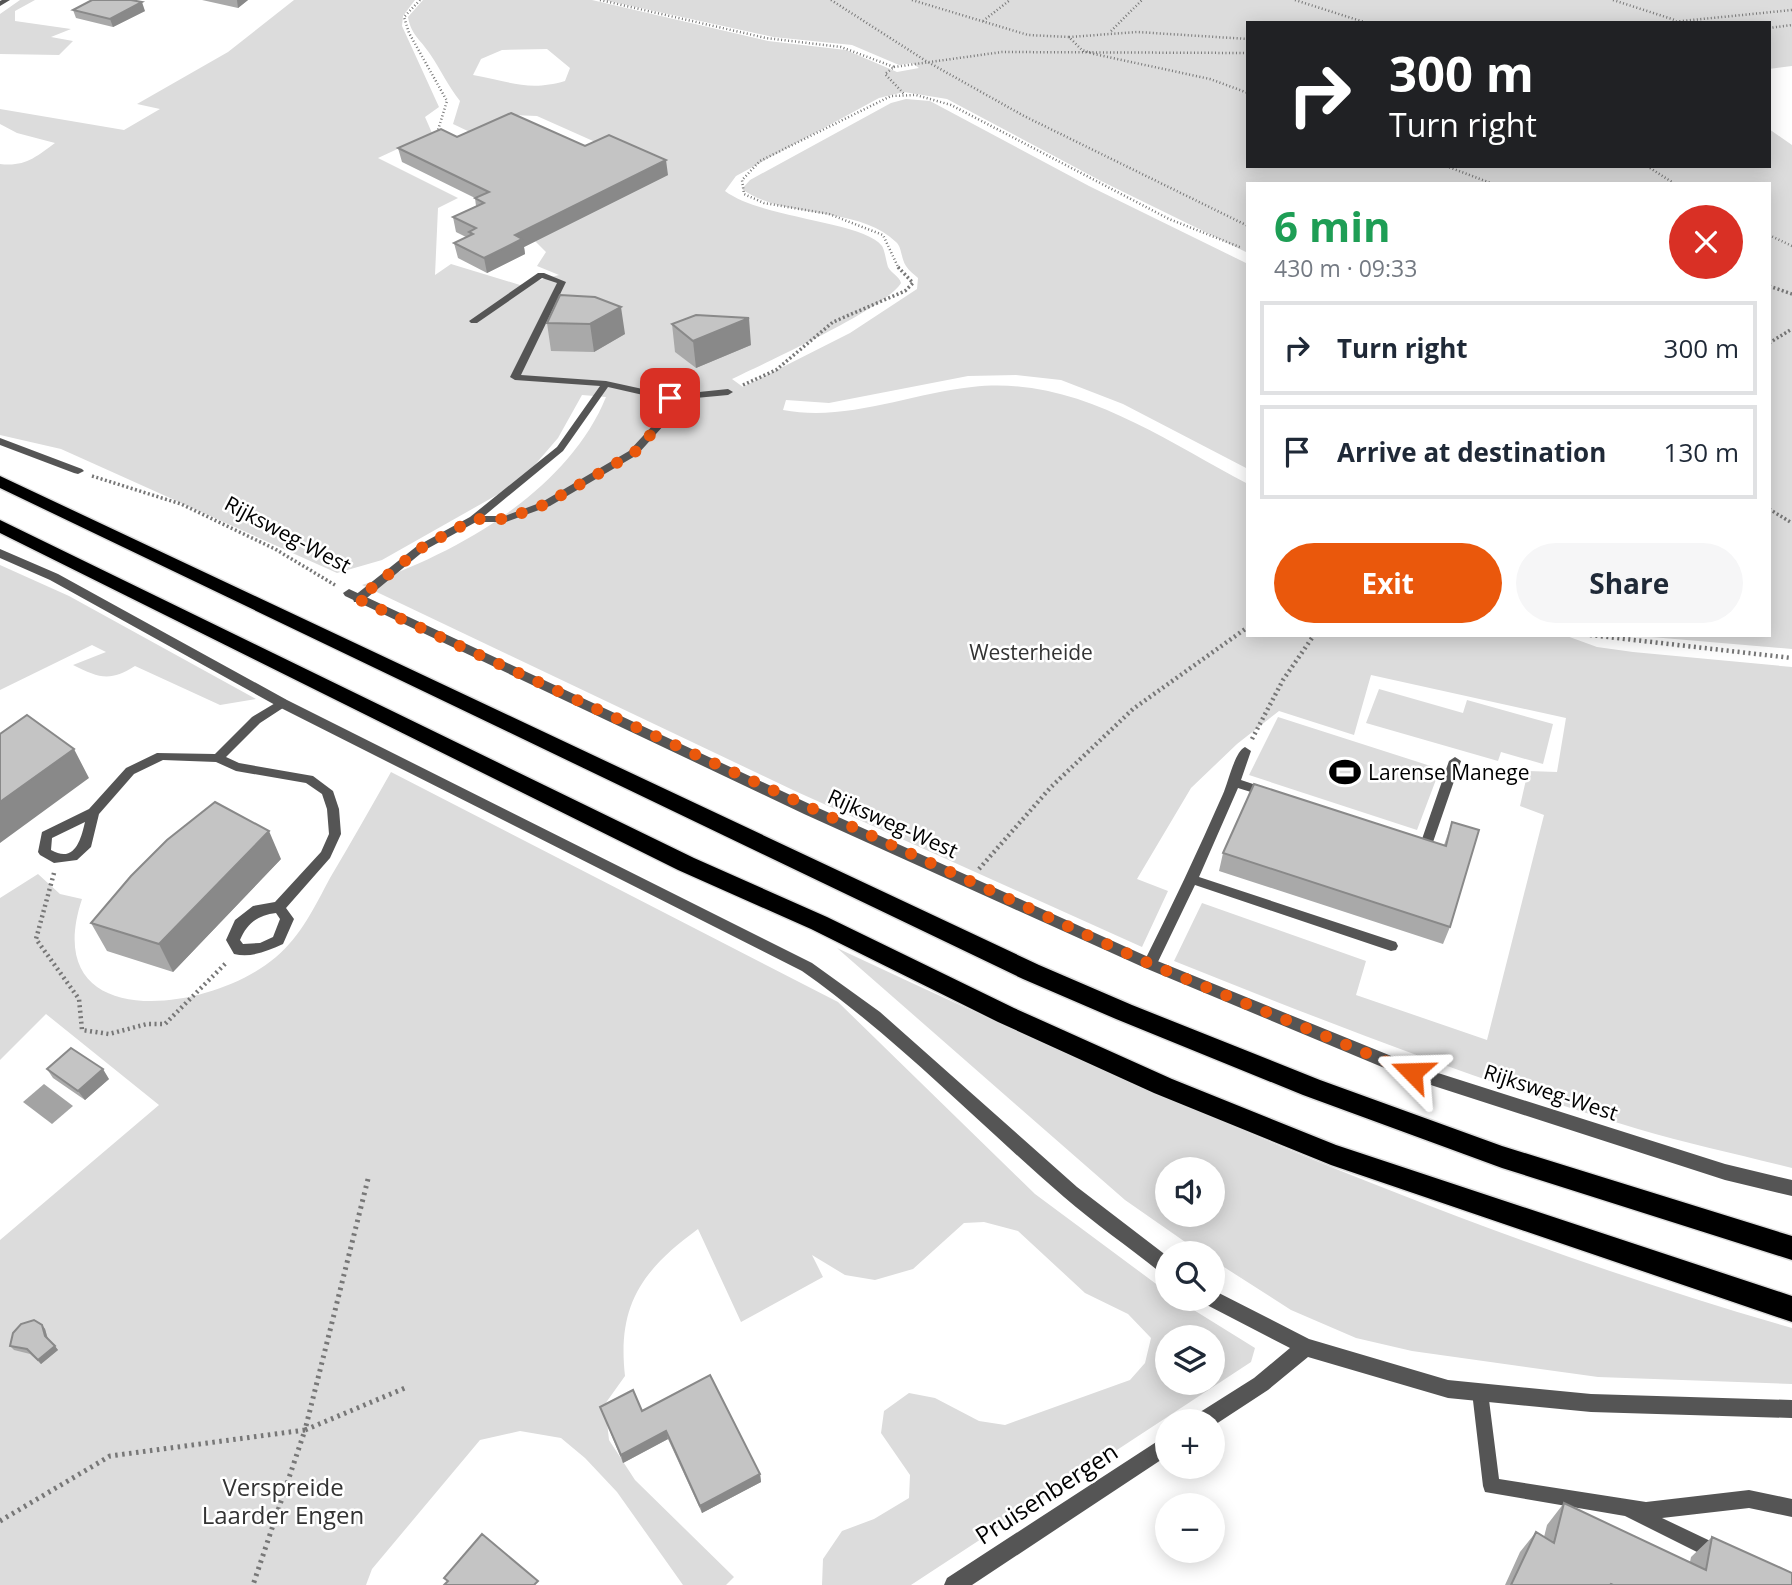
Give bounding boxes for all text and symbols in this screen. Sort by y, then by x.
text: 300 m [1389,40,1534,106]
icon: right [1274,49,1365,140]
text: Turn right [1389,103,1537,146]
text: 6 min [1274,197,1391,254]
button: close [1669,205,1743,279]
text: 430 m · 09:33 [1274,252,1417,284]
icon: right [1278,329,1316,367]
text: Turn right [1337,330,1468,366]
text: 300 m [1664,330,1739,366]
pin [640,368,700,428]
icon: arrive [651,379,689,417]
icon: arrive [1278,433,1316,471]
text: Arrive at destination [1337,434,1606,470]
text: 130 m [1664,434,1739,470]
street label: Rijksweg-West [220,489,356,579]
button: Exit [1274,543,1502,623]
button: Share [1516,543,1743,623]
park label: Westerheide [969,638,1093,666]
sports icon: Larense Manege [1328,755,1362,789]
place label: Larense Manege [1368,758,1530,786]
street label: Rijksweg-West [824,782,962,864]
position arrow [1375,1035,1449,1109]
street label: Rijksweg-West [1480,1057,1622,1127]
map controls [1155,1157,1225,1563]
button: sound [1155,1157,1225,1227]
button: search [1155,1241,1225,1311]
button: layers [1155,1325,1225,1395]
button: + [1155,1409,1225,1479]
street label: Pruisenbergen [968,1435,1124,1551]
park label: Verspreide Laarder Engen [202,1470,364,1531]
button: − [1155,1493,1225,1563]

